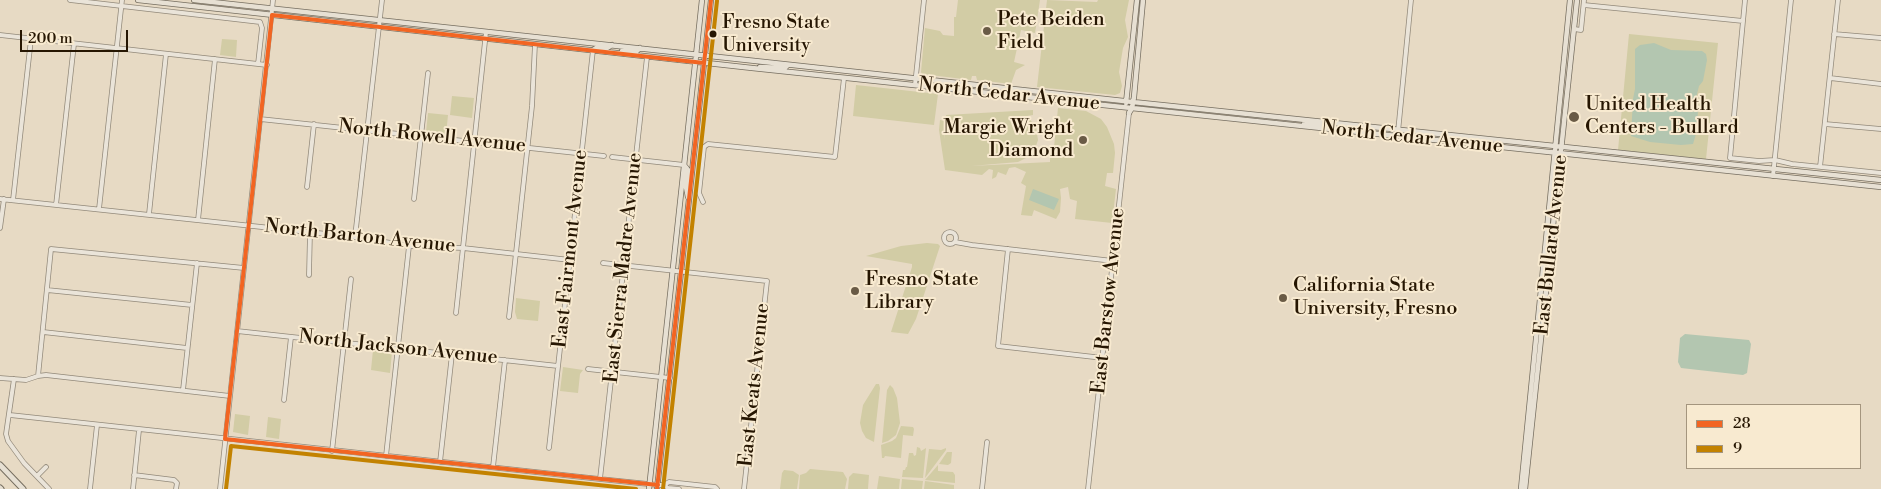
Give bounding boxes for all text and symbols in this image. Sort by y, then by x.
place label: Pete Beiden Field [997,8,1105,55]
place label: Fresno State University [722,12,830,56]
scale bar [22,20,130,52]
marker: Pete Beiden Field [981,25,993,37]
text: 200 m [28,29,73,48]
marker: Fresno State University [708,29,718,39]
street label: North Cedar Avenue [917,74,1101,116]
place label: United Health Centers - Bullard [1585,93,1739,140]
marker: United Health Centers - Bullard [1567,110,1581,124]
street label: North Rowell Avenue [337,115,527,159]
place label: Margie Wright Diamond [943,116,1073,163]
street label: North Cedar Avenue [1320,117,1504,159]
marker: Margie Wright Diamond [1077,134,1089,146]
street label: East Fairmont Avenue [549,149,593,349]
street label: East Sierra Madre Avenue [600,151,648,385]
street label: East Bullard Avenue [1531,154,1573,336]
street label: East Barstow Avenue [1087,207,1131,395]
street label: North Barton Avenue [263,215,457,259]
place label: Fresno State Library [865,268,979,315]
place label: California State University, Fresno [1293,274,1458,321]
marker: Fresno State Library [849,285,861,297]
marker: California State University, Fresno [1277,292,1289,304]
street label: East Keats Avenue [734,302,776,468]
street label: North Jackson Avenue [297,326,499,370]
legend [1686,404,1861,469]
text: 28 [1733,414,1751,433]
text: 9 [1733,439,1742,458]

